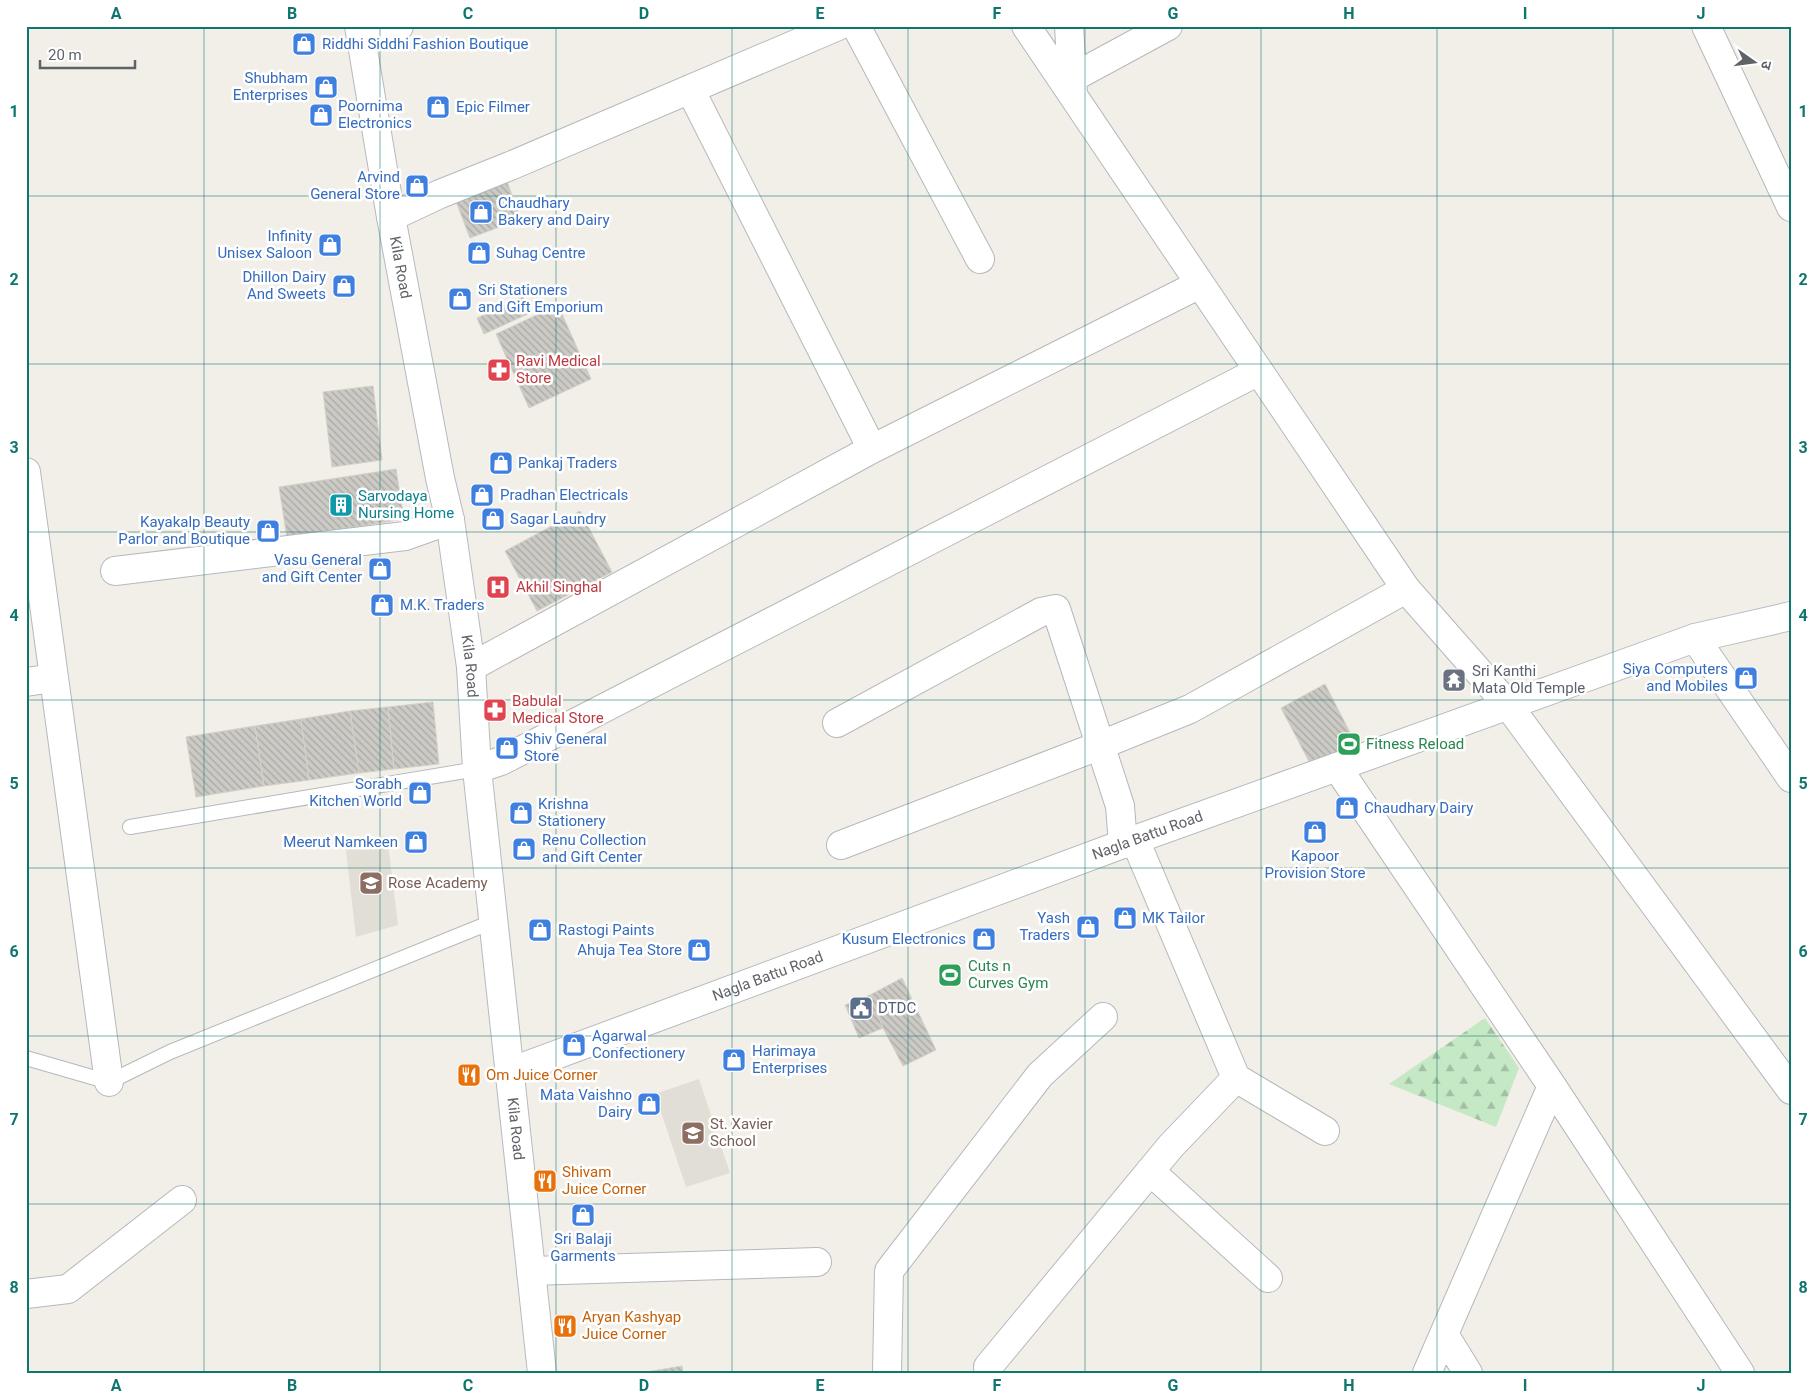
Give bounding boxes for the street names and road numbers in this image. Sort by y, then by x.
street label: Kila Road [386,235,415,300]
street label: Kila Road [458,634,482,698]
street label: Nagla Battu Road [1090,807,1205,864]
street label: Nagla Battu Road [710,947,826,1005]
street label: Kila Road [503,1097,528,1161]

